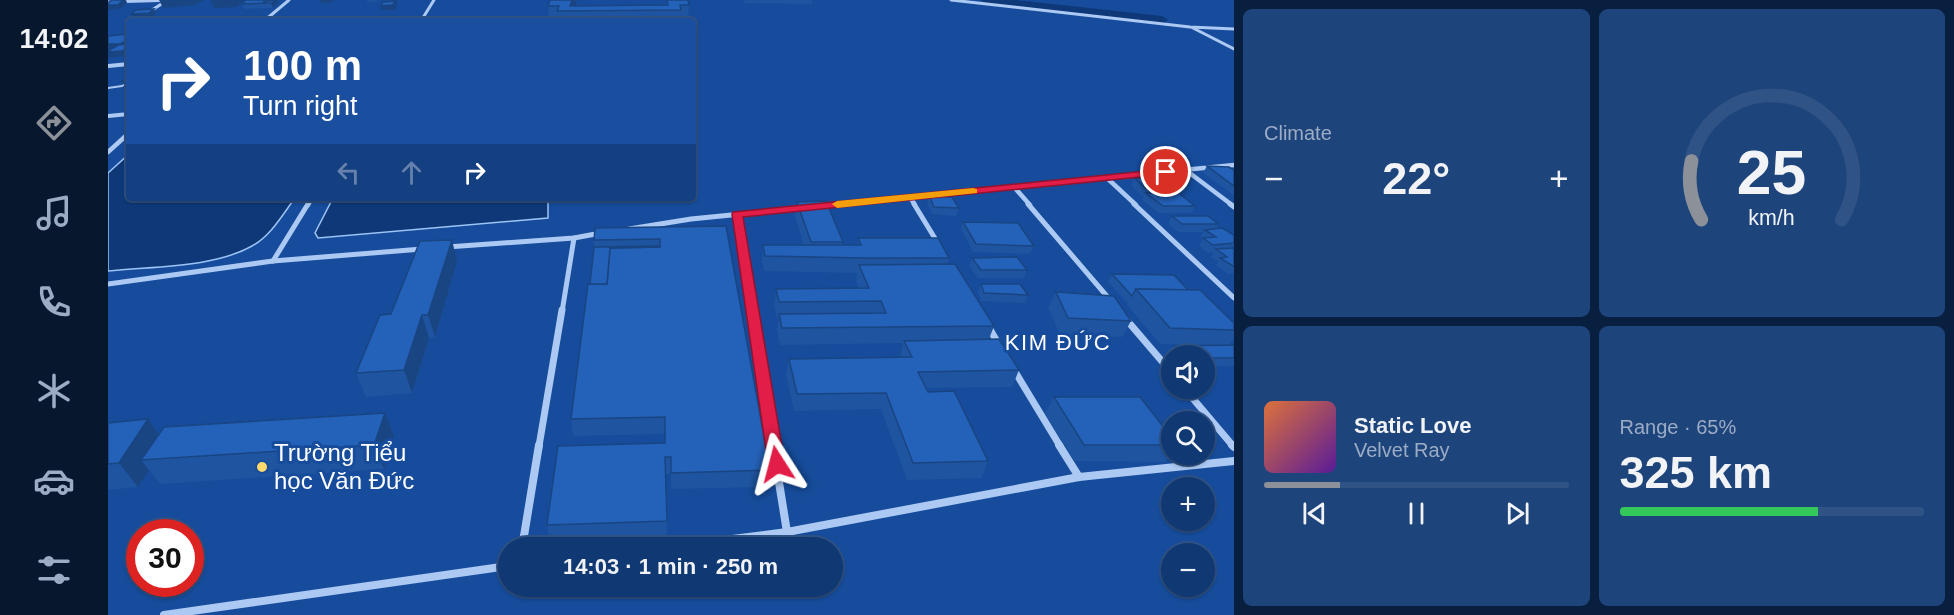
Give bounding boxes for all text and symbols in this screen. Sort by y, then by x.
text: 14:02 [19,24,89,54]
icon: right [144,42,222,120]
text: 100 m [243,42,362,89]
text: Turn right [243,91,358,121]
icon: directions [33,102,75,144]
text: Climate [1264,122,1332,144]
text: 25 [1737,138,1806,207]
pin [1140,146,1191,197]
text: 22° [1382,153,1450,204]
icon: arrive [1149,155,1182,188]
icon: left [332,156,365,189]
icon: ahead [395,156,428,189]
icon: right [458,156,491,189]
text: − [1264,160,1283,197]
text: + [1549,160,1569,197]
icon: music [33,192,75,234]
text: km/h [1749,206,1795,230]
icon: phone [33,281,75,323]
district label: KIM ĐỨC [1005,330,1111,355]
map controls [1161,345,1215,597]
button: sound [1161,345,1215,399]
icon: climate [33,370,75,412]
button: search [1161,411,1215,465]
text: Static Love [1354,413,1471,438]
text: Range · 65% [1620,416,1736,438]
position arrow [745,432,809,496]
place label: Trường Tiểu học Văn Đức [274,439,414,494]
text: Velvet Ray [1354,439,1450,461]
text: 325 km [1620,447,1772,498]
icon: car [33,460,75,502]
marker: Trường Tiểu học Văn Đức [255,460,269,474]
button: + [1161,477,1215,531]
icon: previous [1298,497,1331,530]
icon: pause [1400,497,1433,530]
icon: next [1501,497,1534,530]
speed limit sign: 30 [126,519,204,597]
button: − [1161,543,1215,597]
icon: filters [33,549,75,591]
text: 14:03 · 1 min · 250 m [563,554,778,579]

